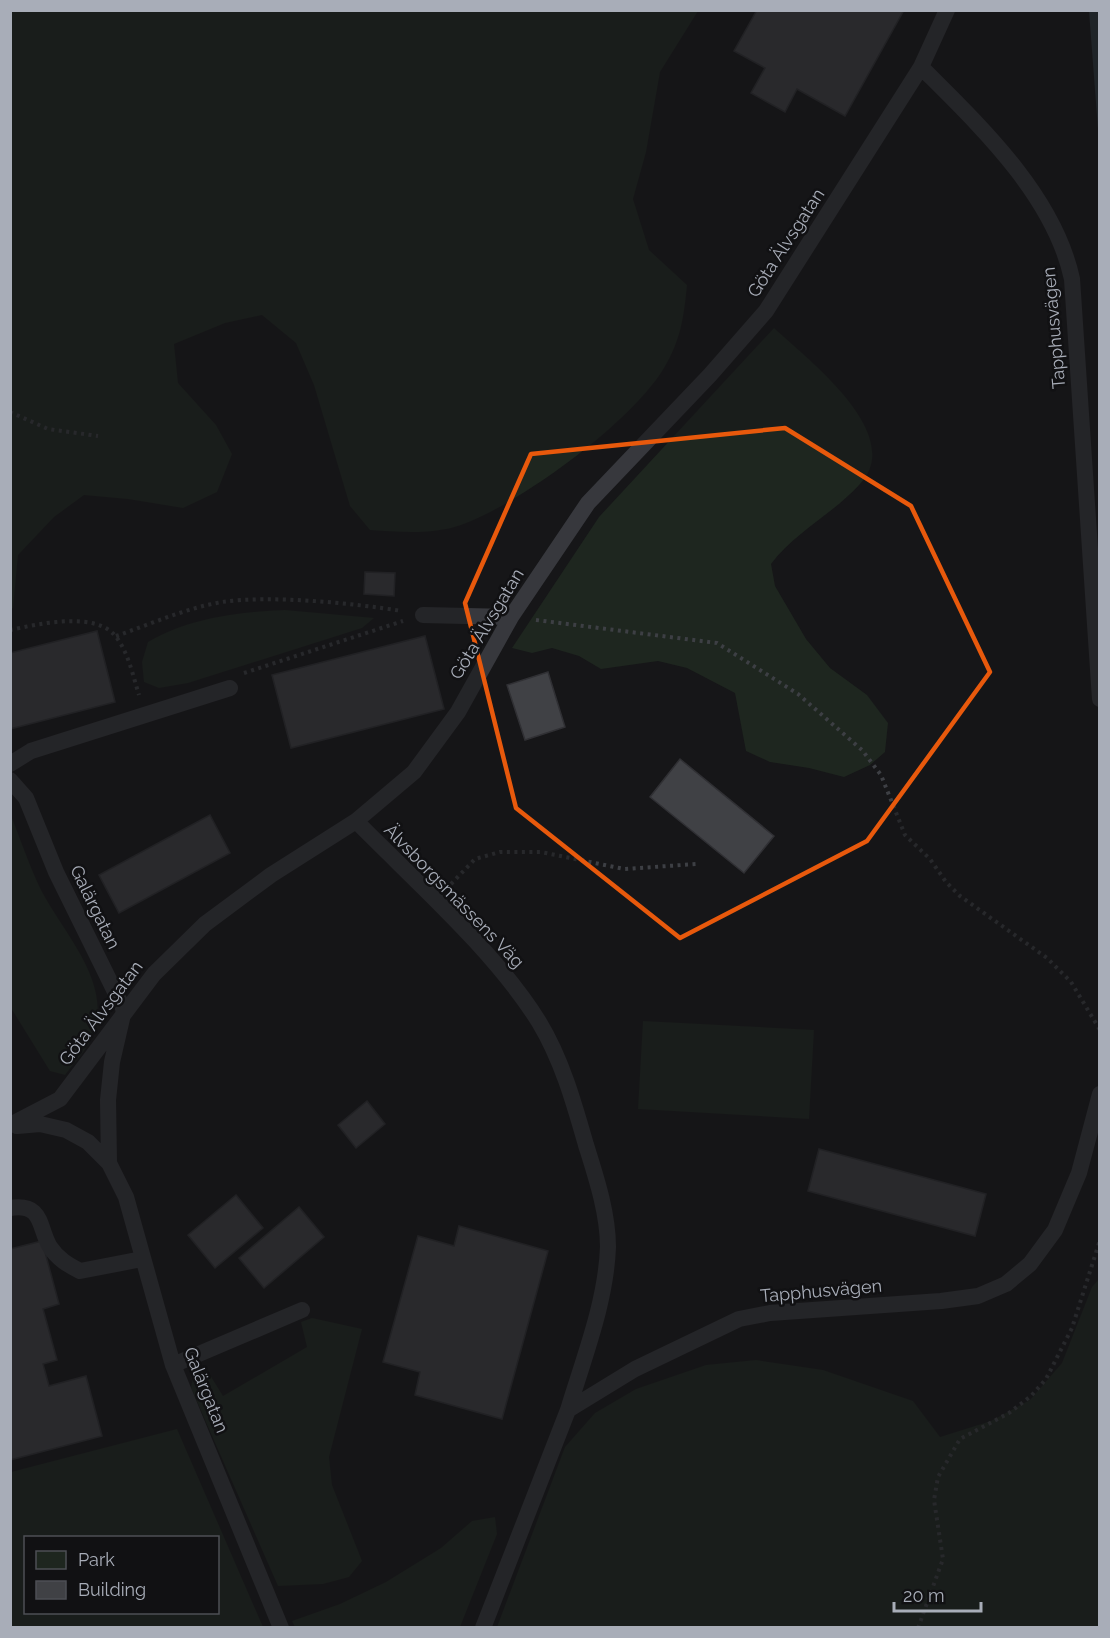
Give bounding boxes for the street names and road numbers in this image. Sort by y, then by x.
street label: Göta Älvsgatan [743,184,829,301]
street label: Tapphusvägen [1038,266,1069,390]
street label: Göta Älvsgatan [445,565,528,683]
street label: Älvsborgsmässens Väg [380,819,529,972]
street label: Galärgatan [66,861,125,952]
street label: Göta Älvsgatan [54,956,147,1069]
street label: Tapphusvägen [759,1275,883,1306]
street label: Galärgatan [180,1344,233,1436]

